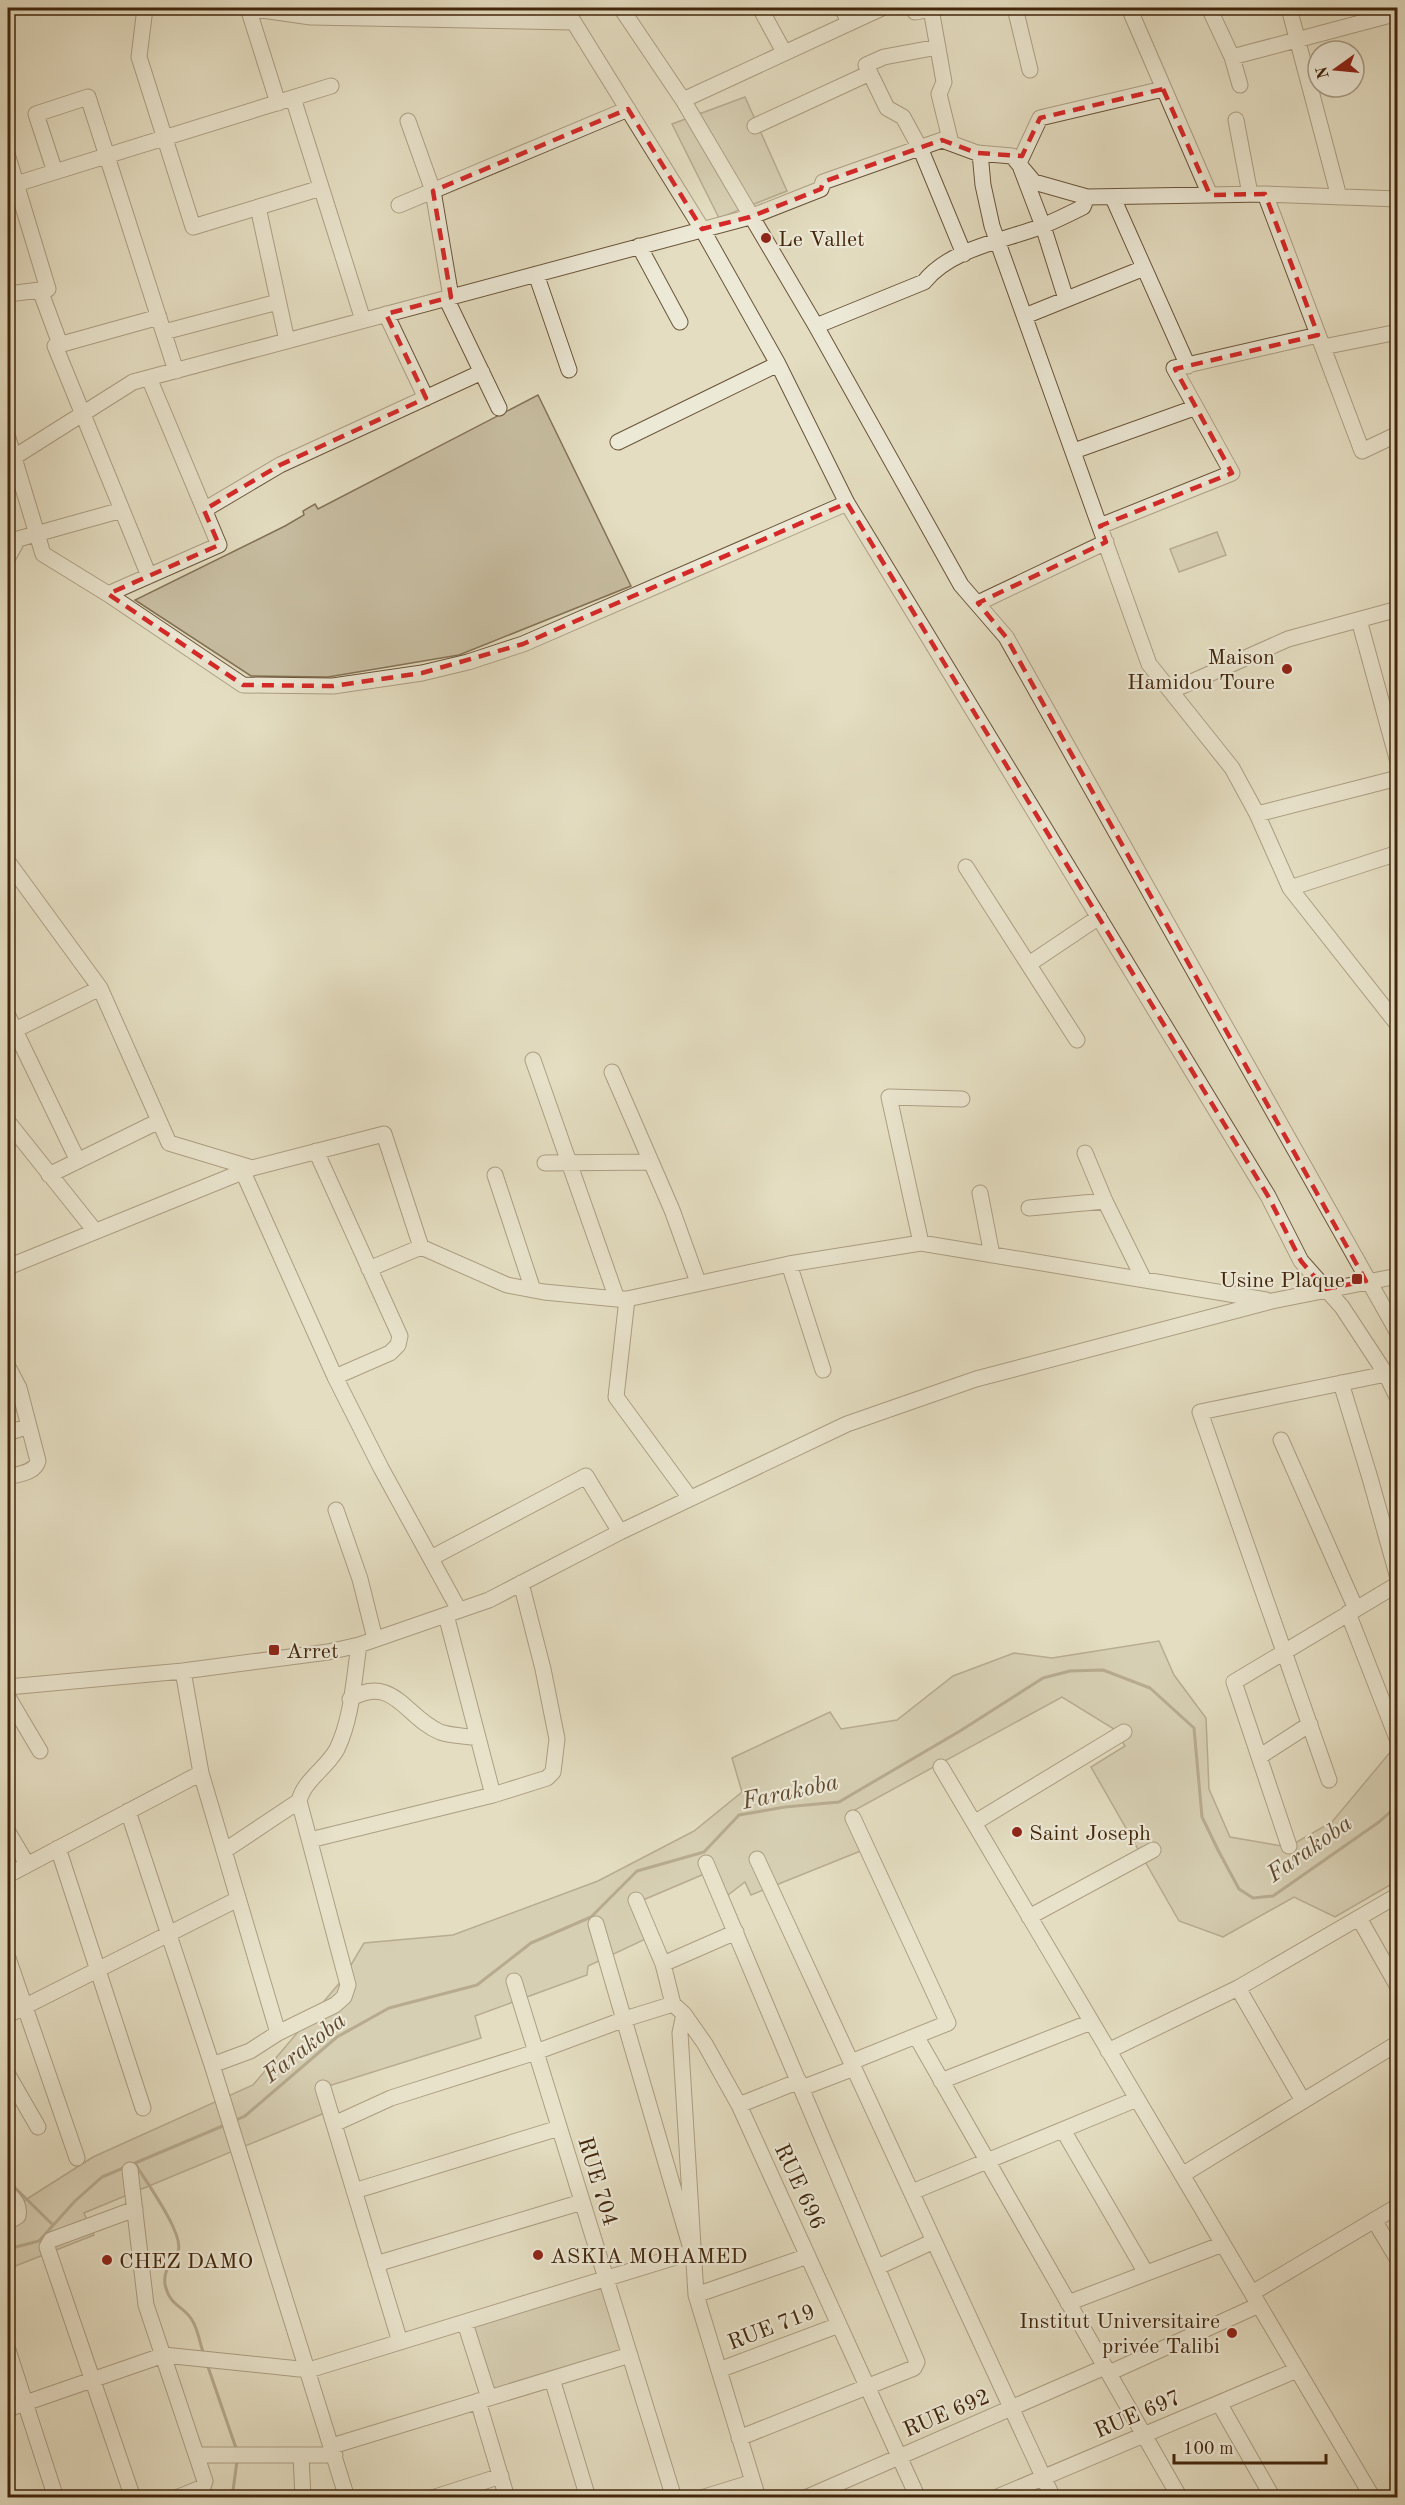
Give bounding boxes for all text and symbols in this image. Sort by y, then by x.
north arrow [1306,39,1366,99]
text: N [1314,64,1333,80]
place label: Le Vallet [778,229,865,251]
marker: Le Vallet [759,231,773,245]
place label: Maison Hamidou Toure [1127,647,1275,694]
marker: Maison Hamidou Toure [1280,662,1294,676]
place label: Usine Plaque [1220,1270,1345,1292]
marker: Usine Plaque [1350,1272,1364,1286]
place label: Arret [286,1641,339,1663]
marker: Arret [267,1643,281,1657]
water label: Farakoba [739,1771,841,1815]
water label: Farakoba [1262,1812,1357,1888]
place label: Saint Joseph [1029,1823,1151,1845]
marker: Saint Joseph [1010,1825,1024,1839]
water label: Farakoba [258,2009,351,2089]
street label: RUE 704 [573,2134,621,2229]
street label: RUE 696 [770,2141,829,2233]
place label: ASKIA MOHAMED [550,2246,747,2268]
marker: ASKIA MOHAMED [531,2248,545,2262]
place label: CHEZ DAMO [119,2251,253,2273]
marker: CHEZ DAMO [100,2253,114,2267]
street label: RUE 719 [725,2301,818,2355]
place label: Institut Universitaire privée Talibi [1019,2311,1220,2358]
marker: Institut Universitaire privée Talibi [1225,2326,1239,2340]
street label: RUE 692 [900,2386,993,2442]
street label: RUE 697 [1091,2387,1184,2443]
scale bar [1174,2427,1326,2465]
text: 100 m [1183,2440,1234,2458]

